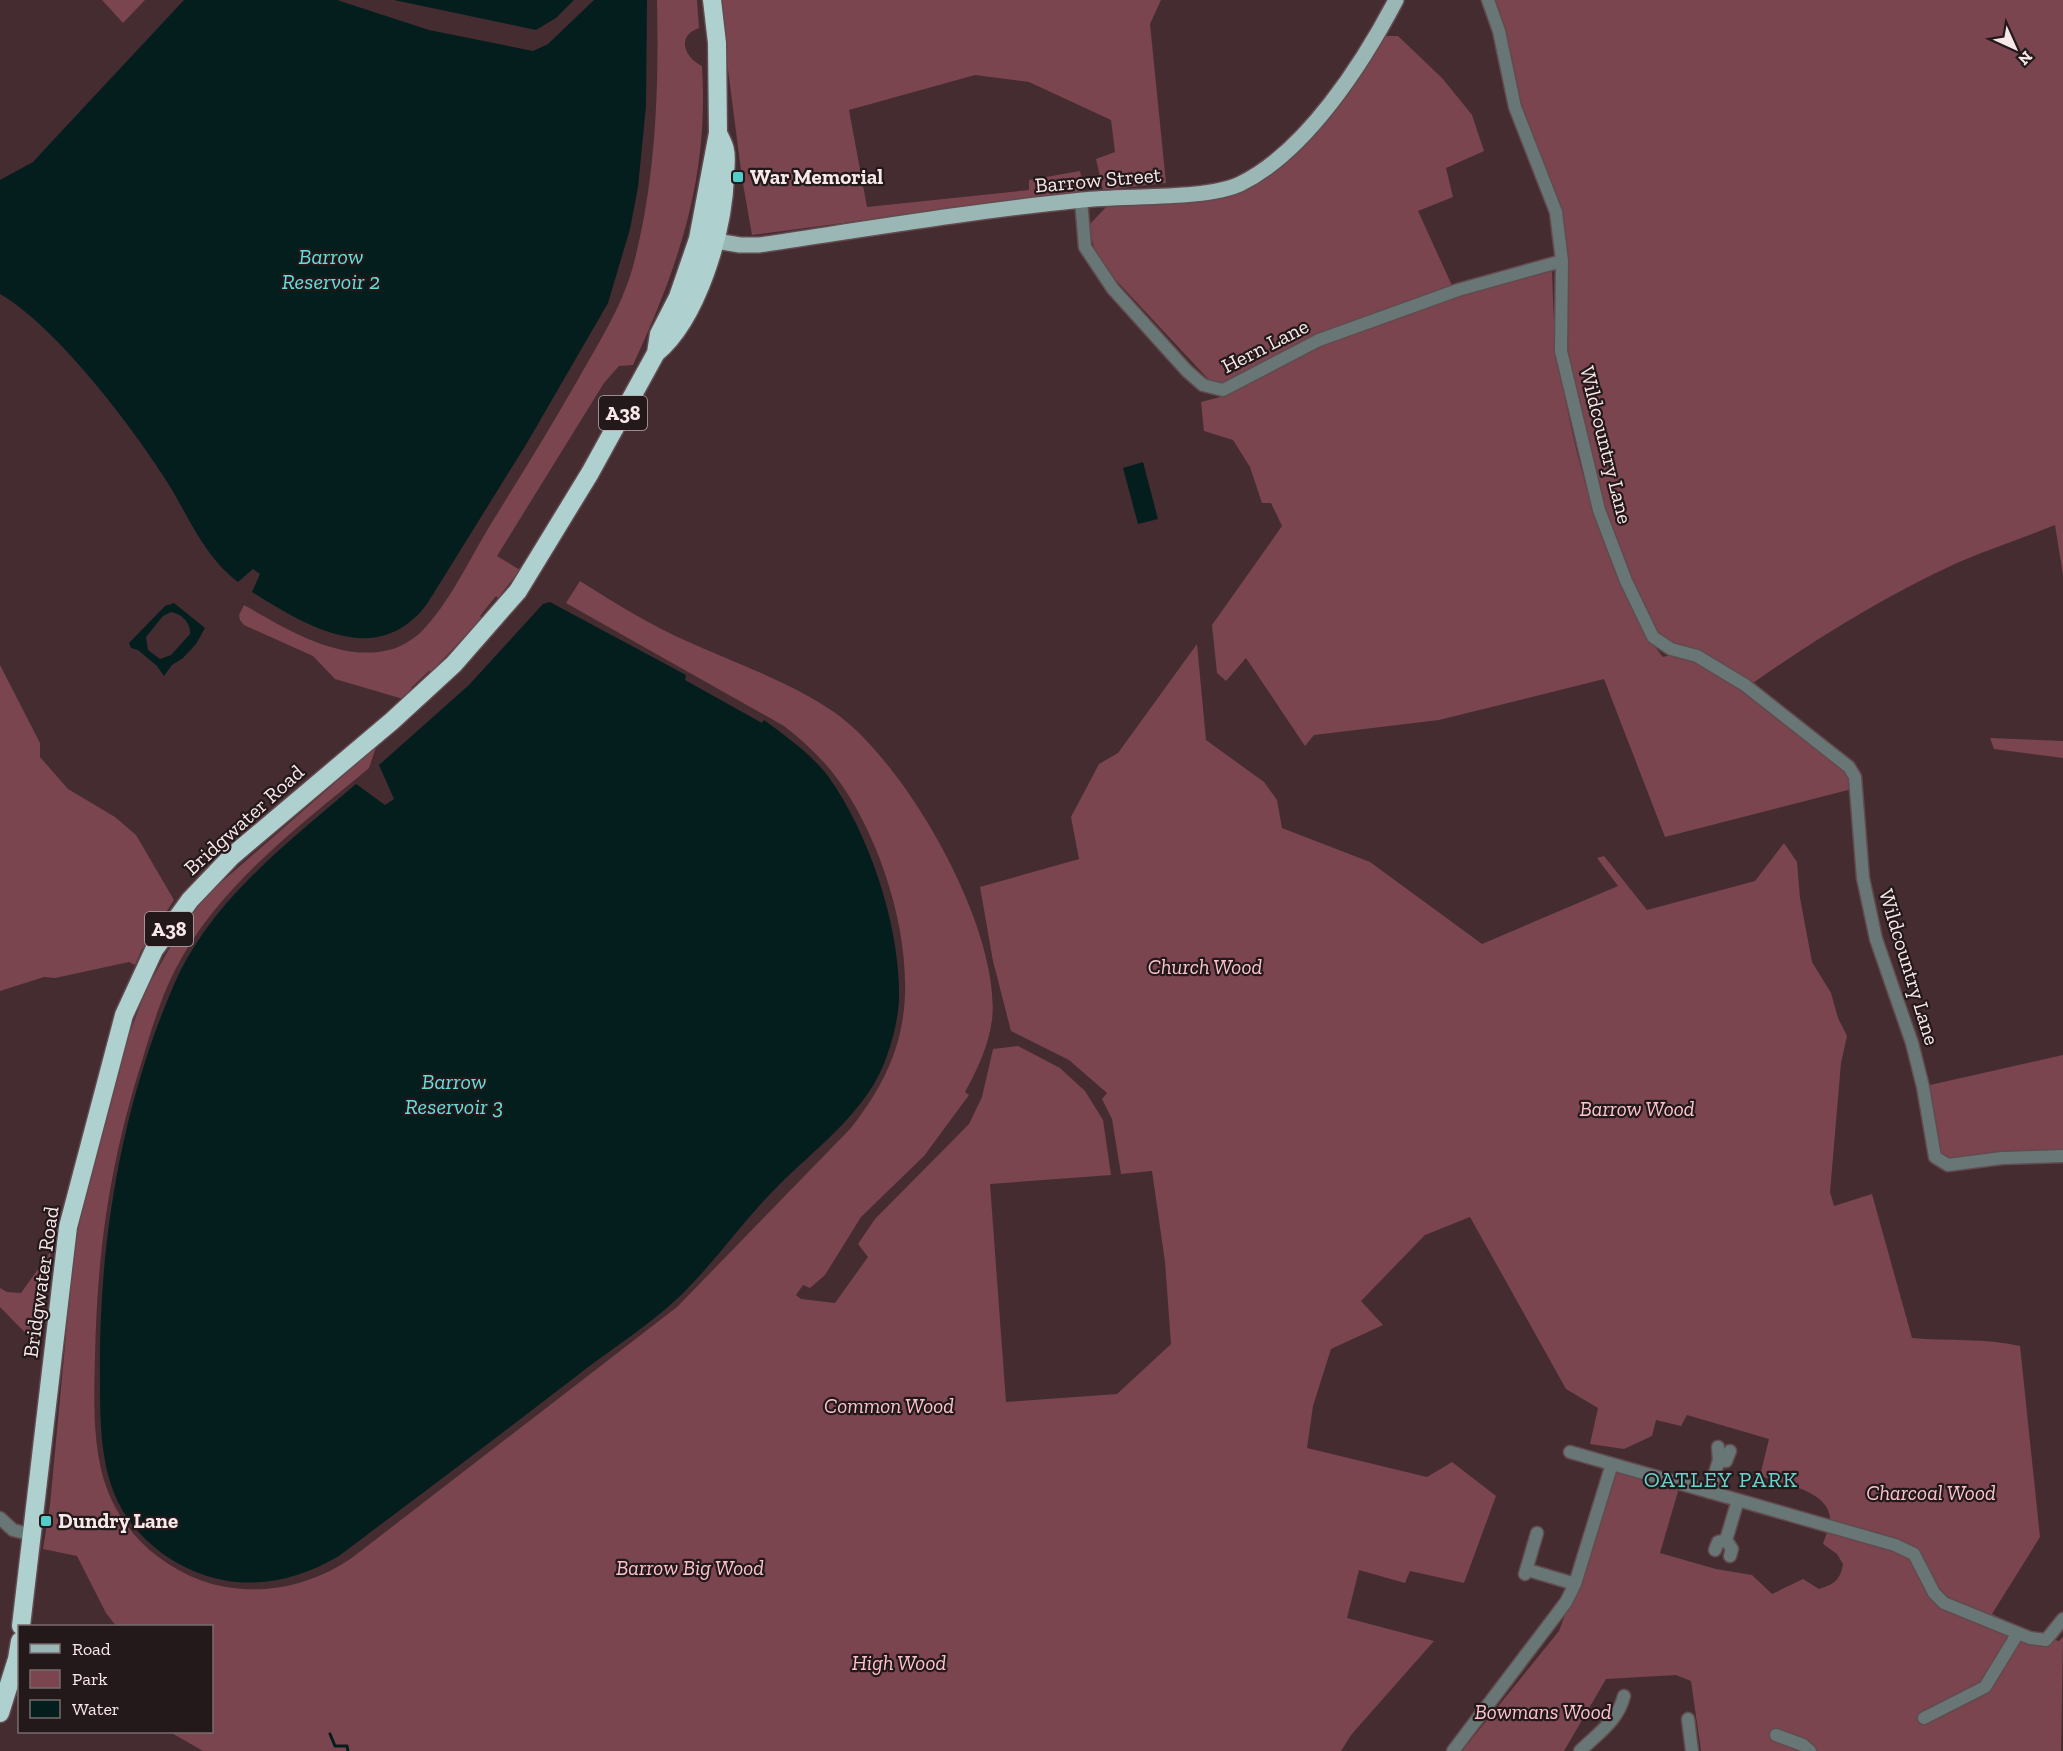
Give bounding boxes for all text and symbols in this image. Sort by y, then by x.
north arrow [1985,18,2045,78]
text: N [2014,47,2036,69]
street label: Barrow Street [1034,162,1162,197]
place label: War Memorial [750,164,883,189]
marker: War Memorial [731,170,745,184]
water label: Barrow Reservoir 2 [282,243,380,295]
street label: Hern Lane [1217,313,1313,378]
street label: Wildcountry Lane [1575,363,1638,526]
road number: A38 [599,396,647,430]
street label: Bridgwater Road [179,759,309,880]
street label: Wildcountry Lane [1874,886,1945,1048]
road number: A38 [145,912,193,946]
park label: Church Wood [1148,954,1263,979]
water label: Barrow Reservoir 3 [405,1068,503,1120]
park label: Barrow Wood [1579,1096,1695,1121]
street label: Bridgwater Road [17,1204,64,1359]
park label: Common Wood [824,1393,954,1418]
district label: OATLEY PARK [1644,1466,1798,1493]
park label: Charcoal Wood [1866,1480,1996,1505]
place label: Dundry Lane [58,1508,178,1533]
marker: Dundry Lane [39,1514,53,1528]
park label: Barrow Big Wood [616,1555,764,1580]
legend [18,1625,213,1733]
text: Road [72,1638,111,1660]
park label: High Wood [852,1650,947,1675]
text: Park [72,1668,108,1690]
text: Water [72,1698,119,1720]
park label: Bowmans Wood [1474,1699,1612,1724]

